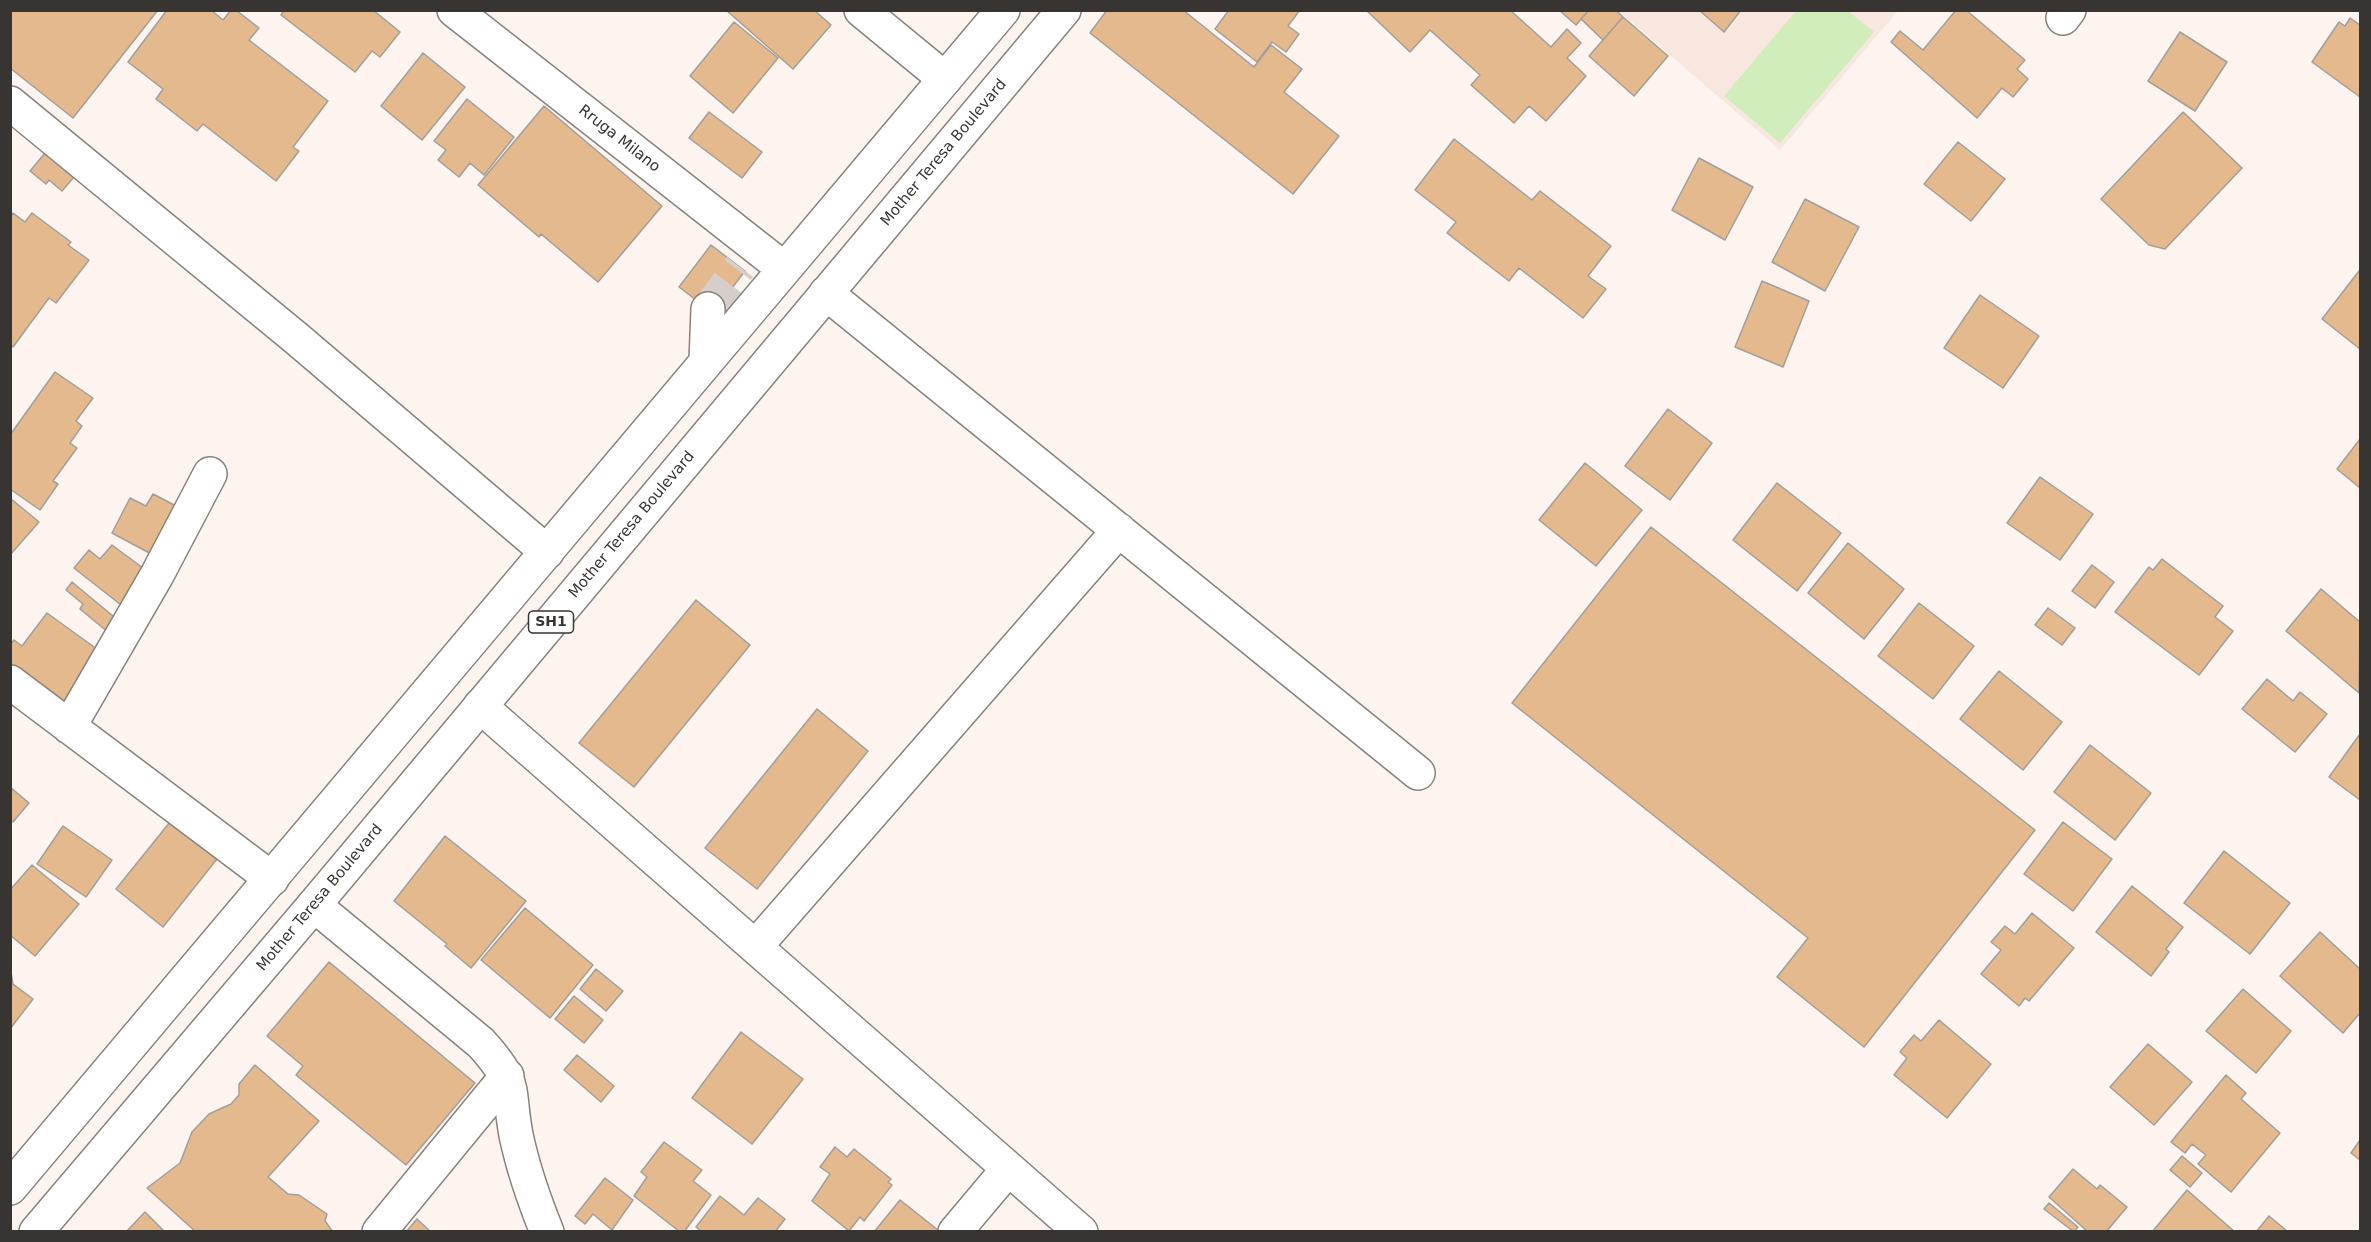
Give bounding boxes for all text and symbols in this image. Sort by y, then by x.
street label: Mother Teresa Boulevard [877,76,1011,230]
street label: Rruga Milano [575,102,663,176]
street label: Mother Teresa Boulevard [565,448,699,602]
road number: SH1 [528,611,574,633]
street label: Mother Teresa Boulevard [253,821,387,975]

